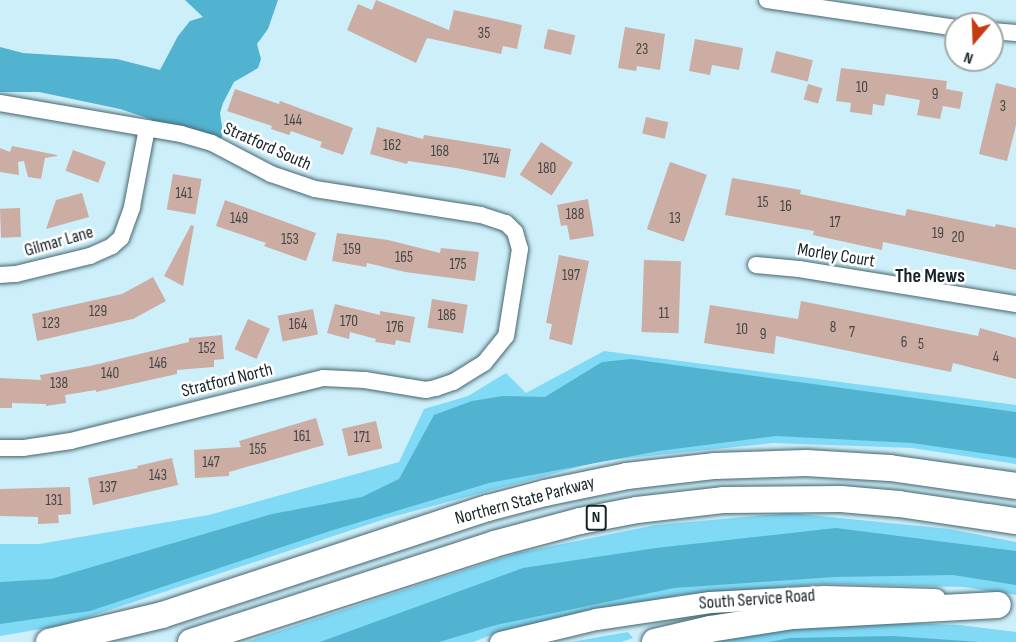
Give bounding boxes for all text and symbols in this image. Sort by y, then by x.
north arrow [944,12,1004,72]
house number: 35 [478,25,490,43]
house number: 23 [636,41,648,59]
text: N [962,47,976,68]
house number: 10 [856,79,868,97]
house number: 9 [932,86,938,104]
house number: 3 [1000,98,1006,116]
house number: 144 [284,112,302,130]
street label: Stratford South [220,118,314,176]
house number: 162 [383,137,401,155]
house number: 168 [431,143,449,161]
house number: 174 [483,151,499,169]
house number: 180 [538,160,556,178]
house number: 141 [176,185,192,203]
house number: 15 [757,194,769,212]
house number: 16 [780,198,792,216]
house number: 188 [566,206,584,224]
house number: 149 [230,210,248,228]
house number: 13 [669,210,681,228]
house number: 17 [829,214,841,232]
street label: Gilmar Lane [22,222,96,262]
house number: 19 [932,225,944,243]
house number: 20 [952,229,964,247]
house number: 153 [281,231,299,249]
street label: Morley Court [796,239,876,273]
house number: 159 [343,241,361,259]
house number: 165 [395,249,413,267]
house number: 175 [449,256,467,274]
district label: The Mews [895,264,965,288]
house number: 197 [562,267,580,285]
house number: 129 [89,303,107,321]
house number: 11 [659,305,669,323]
house number: 186 [438,307,456,325]
house number: 170 [340,313,358,331]
house number: 123 [42,315,60,333]
house number: 164 [289,316,307,334]
house number: 176 [386,319,404,337]
house number: 8 [830,319,836,337]
house number: 10 [736,321,748,339]
house number: 7 [849,324,855,342]
house number: 9 [760,326,766,344]
house number: 6 [901,334,907,352]
house number: 5 [918,336,924,354]
house number: 152 [198,340,216,358]
house number: 4 [993,349,999,367]
house number: 146 [149,355,167,373]
street label: Stratford North [179,359,275,403]
house number: 140 [101,365,119,383]
house number: 138 [50,375,68,393]
house number: 161 [293,428,311,446]
house number: 171 [354,429,370,447]
house number: 155 [249,441,267,459]
house number: 147 [202,454,220,472]
house number: 143 [149,467,167,485]
street label: Northern State Parkway [453,472,597,530]
house number: 137 [99,479,117,497]
house number: 131 [46,492,62,510]
road number: N [586,505,606,531]
street label: South Service Road [698,585,816,615]

